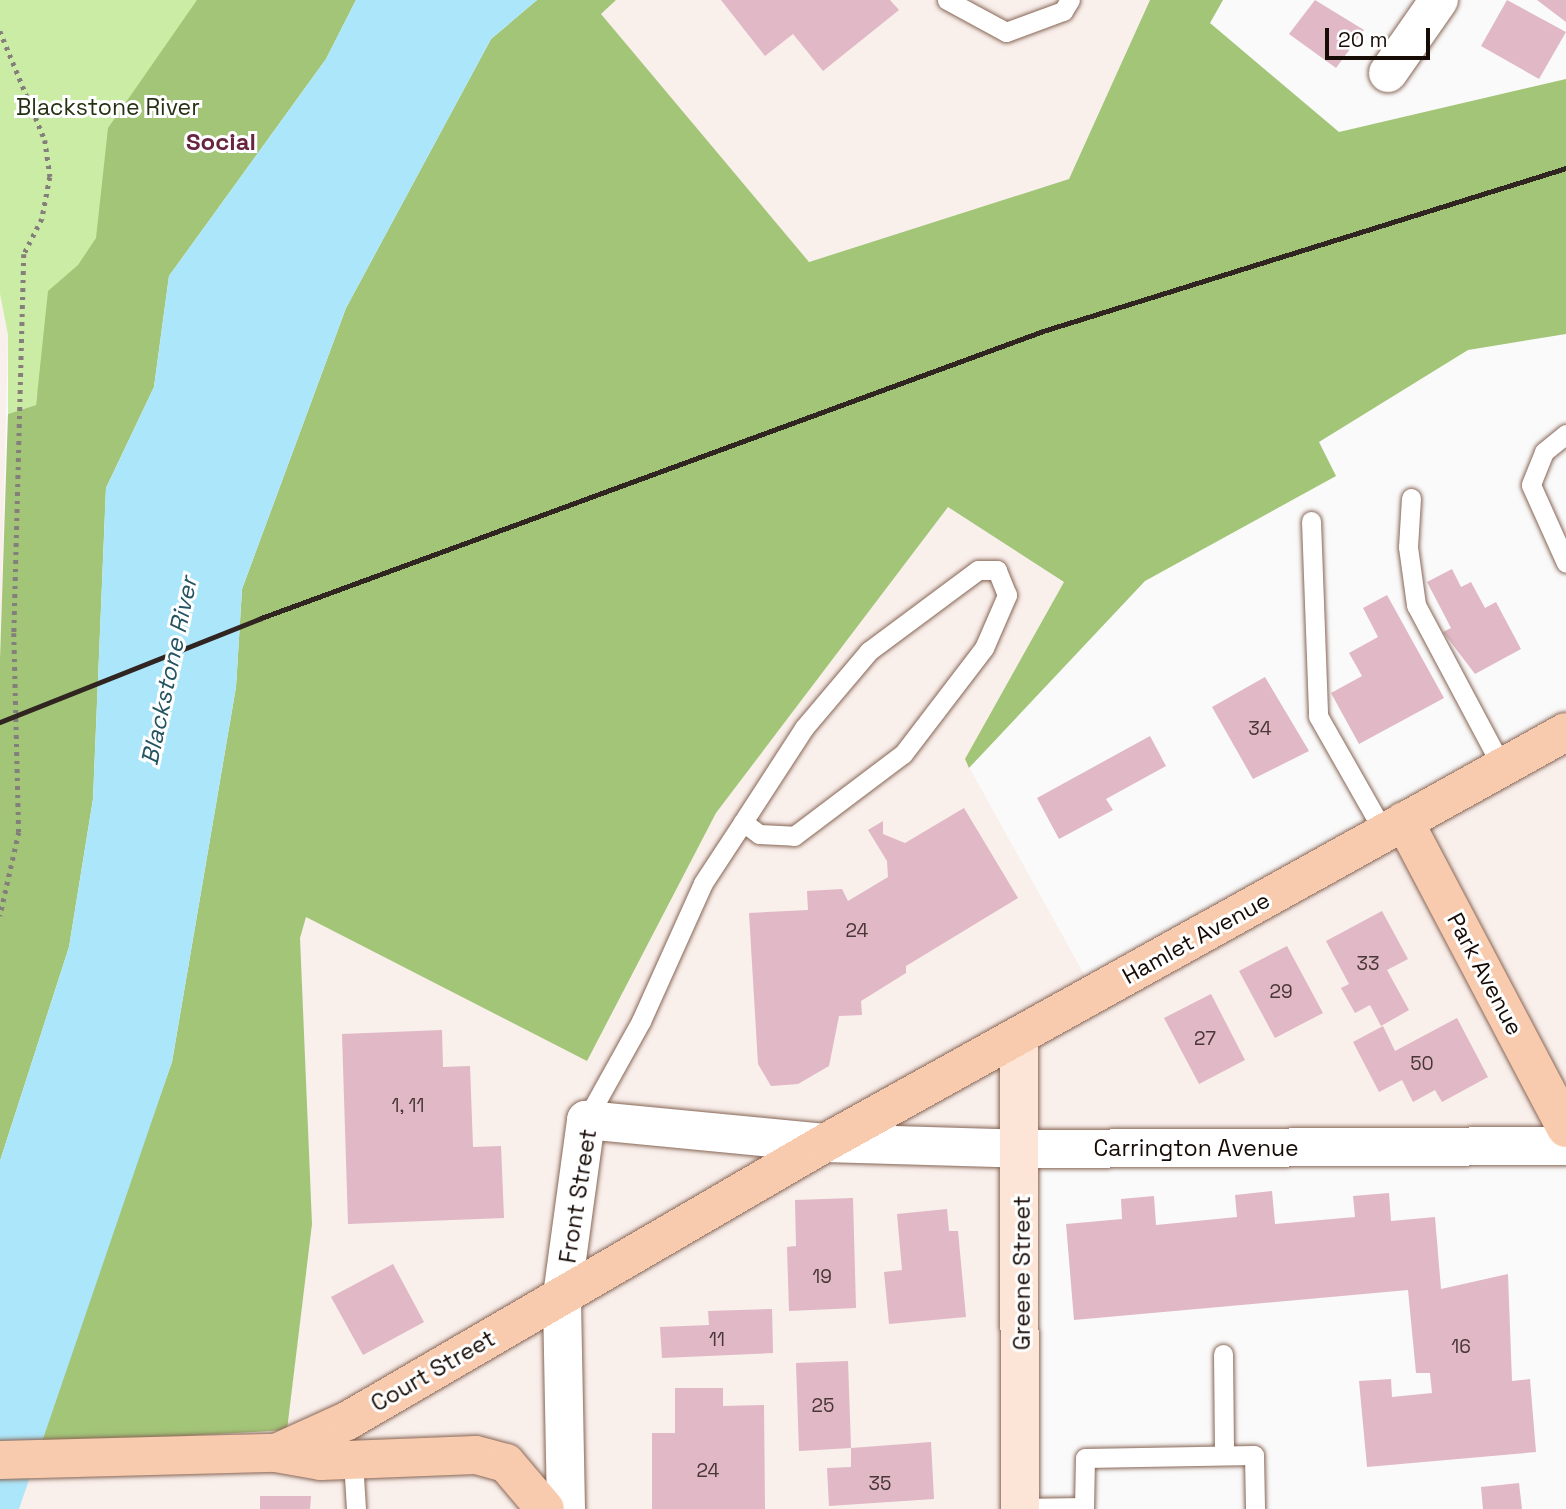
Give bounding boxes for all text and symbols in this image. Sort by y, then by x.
scale bar [1328,14,1433,58]
text: 20 m [1338,26,1388,53]
park label: Blackstone River [16,93,200,121]
district label: Social [186,128,256,156]
water label: Blackstone River [135,574,203,768]
house number: 34 [1248,718,1272,740]
street label: Hamlet Avenue [1117,886,1275,990]
street label: Park Avenue [1441,908,1529,1040]
house number: 24 [846,920,868,942]
house number: 33 [1357,953,1379,975]
house number: 29 [1269,981,1293,1003]
house number: 27 [1194,1028,1216,1050]
house number: 50 [1410,1053,1434,1075]
house number: 1, 11 [391,1095,425,1117]
street label: Front Street [554,1127,602,1265]
street label: Carrington Avenue [1093,1134,1299,1162]
street label: Greene Street [1008,1196,1036,1350]
house number: 19 [812,1266,832,1288]
street label: Court Street [366,1324,500,1418]
house number: 11 [709,1329,725,1351]
house number: 16 [1451,1336,1471,1358]
house number: 25 [812,1395,834,1417]
house number: 24 [697,1460,719,1482]
house number: 35 [869,1473,891,1495]

